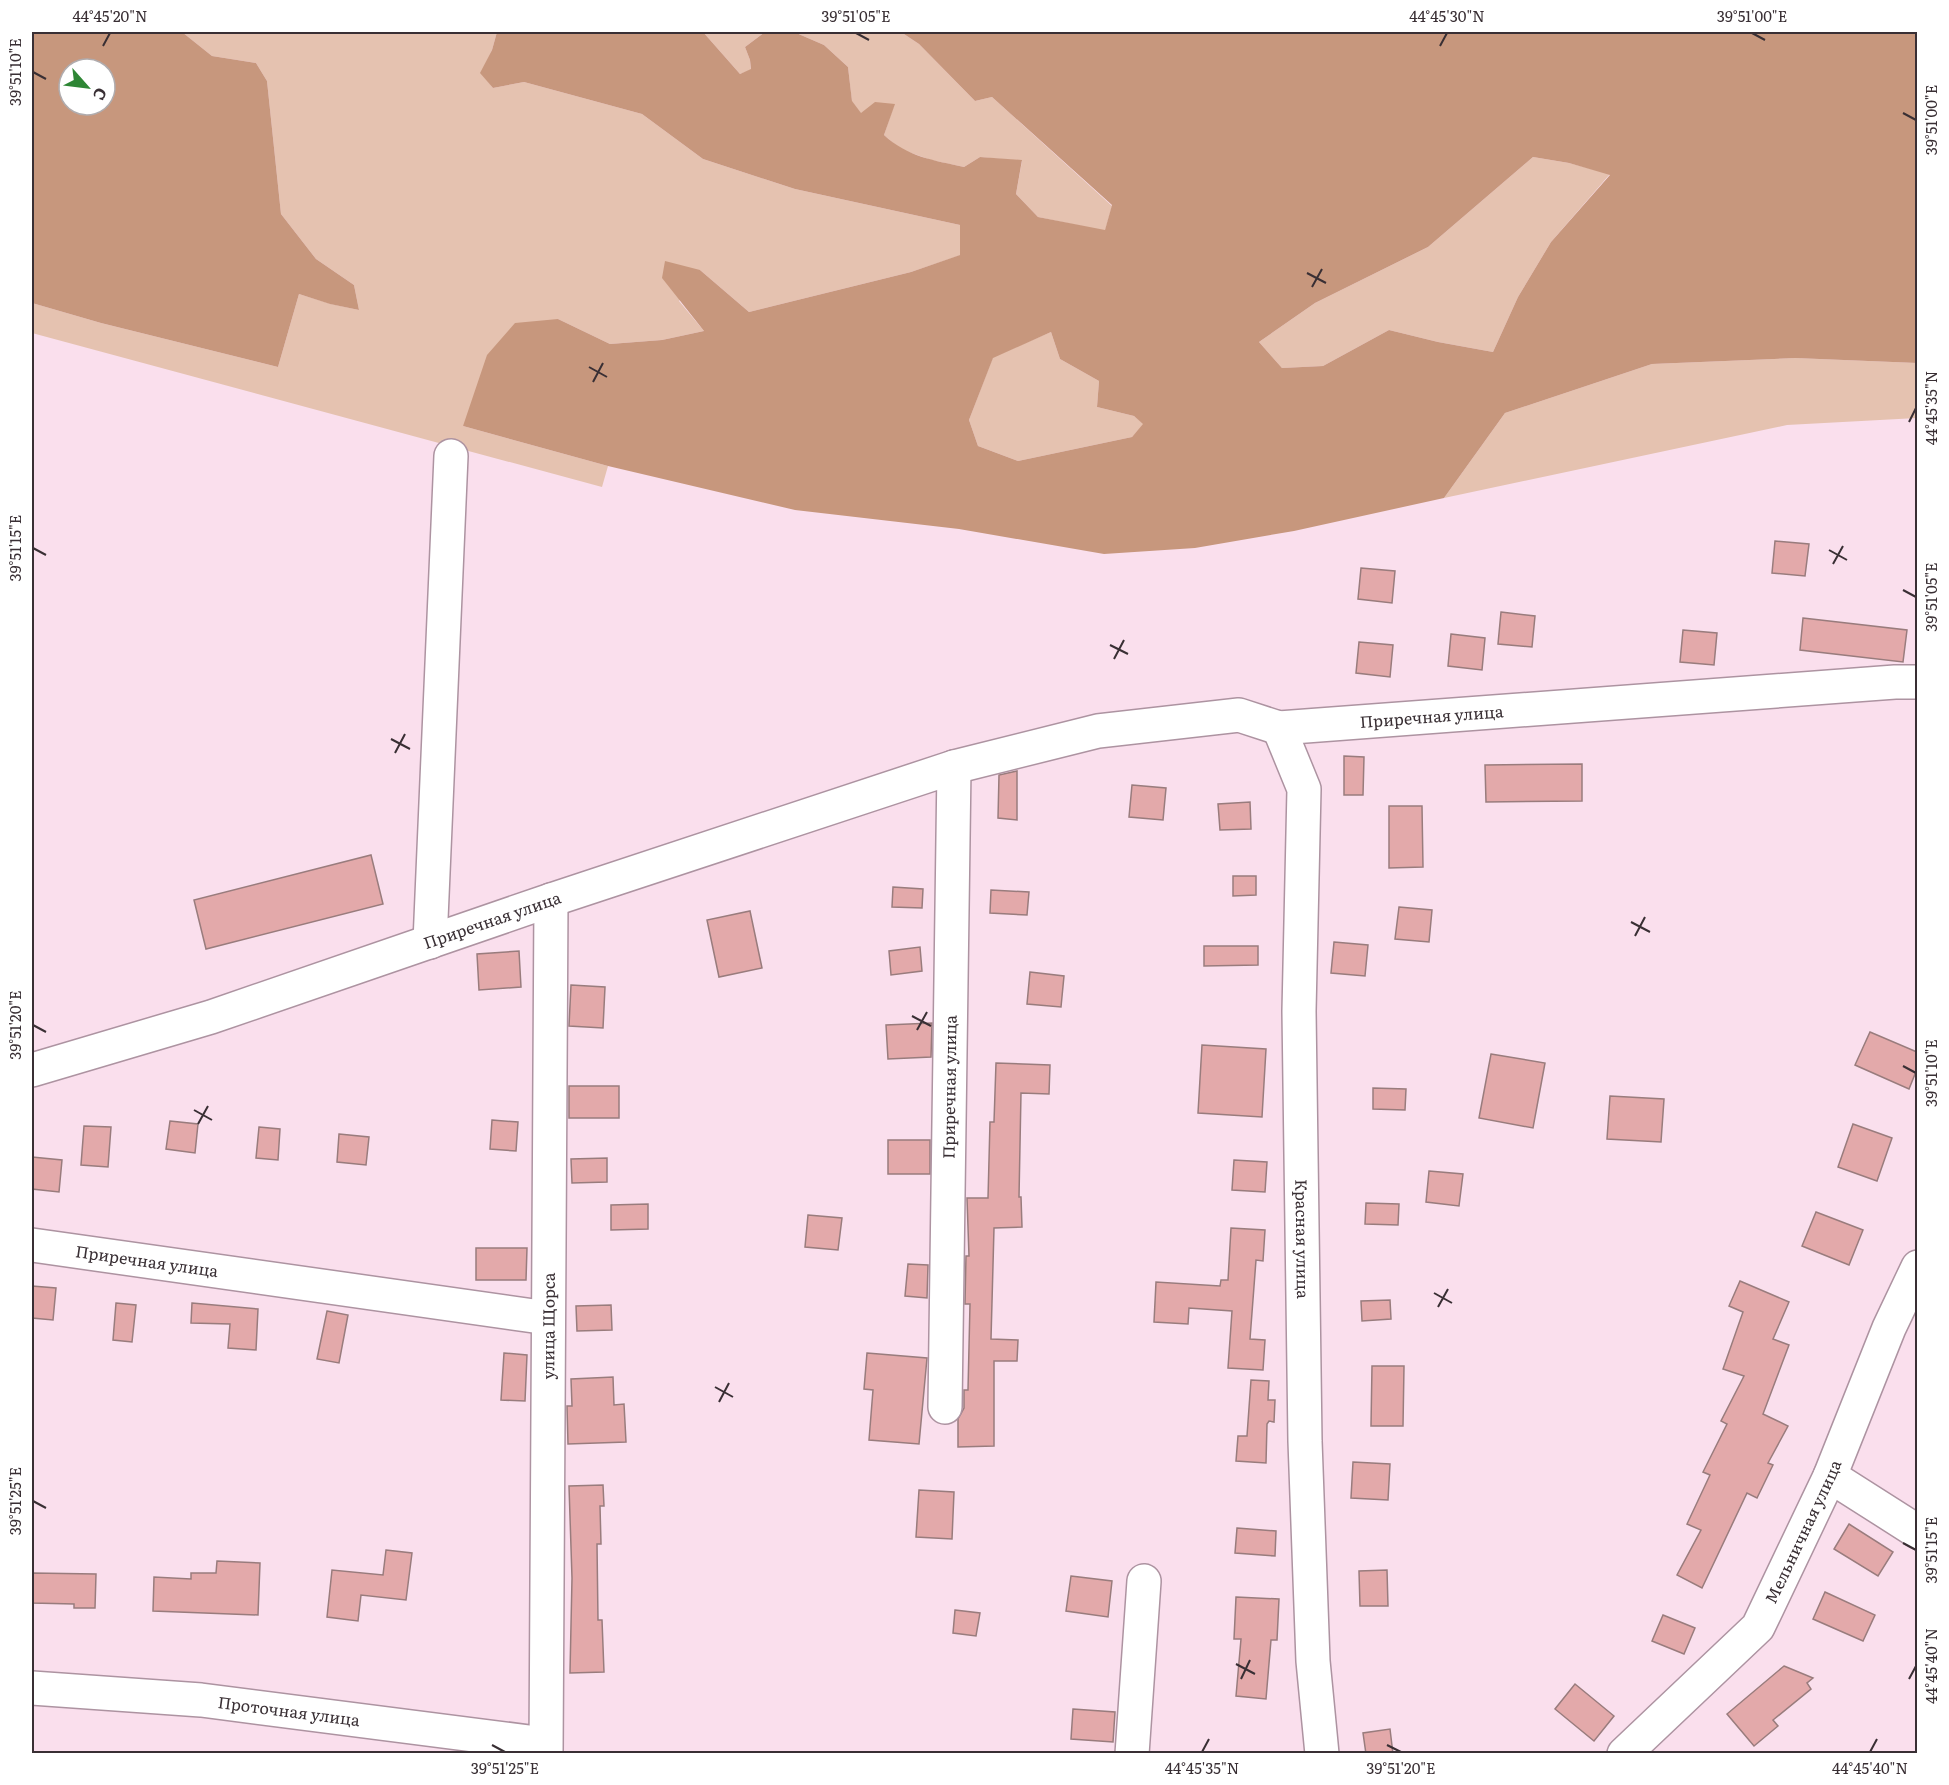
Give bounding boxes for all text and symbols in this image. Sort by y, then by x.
text: 44°45'20"N [72,4,148,27]
text: 39°51'05"E [821,4,891,27]
text: 44°45'30"N [1409,4,1485,27]
text: 39°51'00"E [1717,4,1787,27]
text: 39°51'10"E [3,38,26,106]
north arrow [57,57,117,117]
text: С [88,84,114,105]
text: 39°51'00"E [1919,85,1942,155]
text: 44°45'35"N [1919,371,1942,445]
text: 39°51'15"E [3,515,26,581]
text: 39°51'05"E [1919,562,1942,632]
street label: Приречная улица [1359,698,1505,733]
street label: Приречная улица [420,884,564,954]
text: 39°51'20"E [3,990,26,1060]
street label: Приречная улица [935,1014,962,1159]
text: 39°51'10"E [1919,1039,1942,1107]
street label: Красная улица [1290,1179,1316,1299]
street label: Приречная улица [74,1238,220,1282]
street label: улица Щорса [535,1272,560,1379]
street label: Мельничная улица [1758,1456,1846,1607]
text: 39°51'25"E [3,1467,26,1535]
text: 39°51'15"E [1919,1517,1942,1583]
text: 44°45'40"N [1919,1628,1942,1704]
street label: Проточная улица [217,1689,362,1731]
text: 39°51'25"E [471,1756,539,1779]
text: 44°45'35"N [1165,1756,1239,1779]
text: 39°51'20"E [1366,1756,1436,1779]
text: 44°45'40"N [1832,1756,1908,1779]

